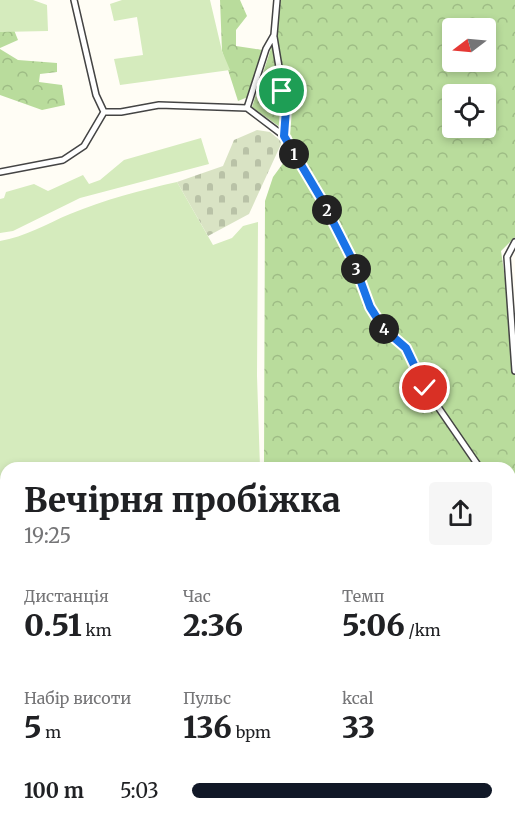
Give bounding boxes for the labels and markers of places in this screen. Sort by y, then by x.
pin [256,65,307,116]
pin: 1 [279,139,309,169]
pin: 2 [312,195,342,225]
pin: 3 [341,254,371,284]
pin: 4 [369,314,399,344]
pin [399,362,450,413]

